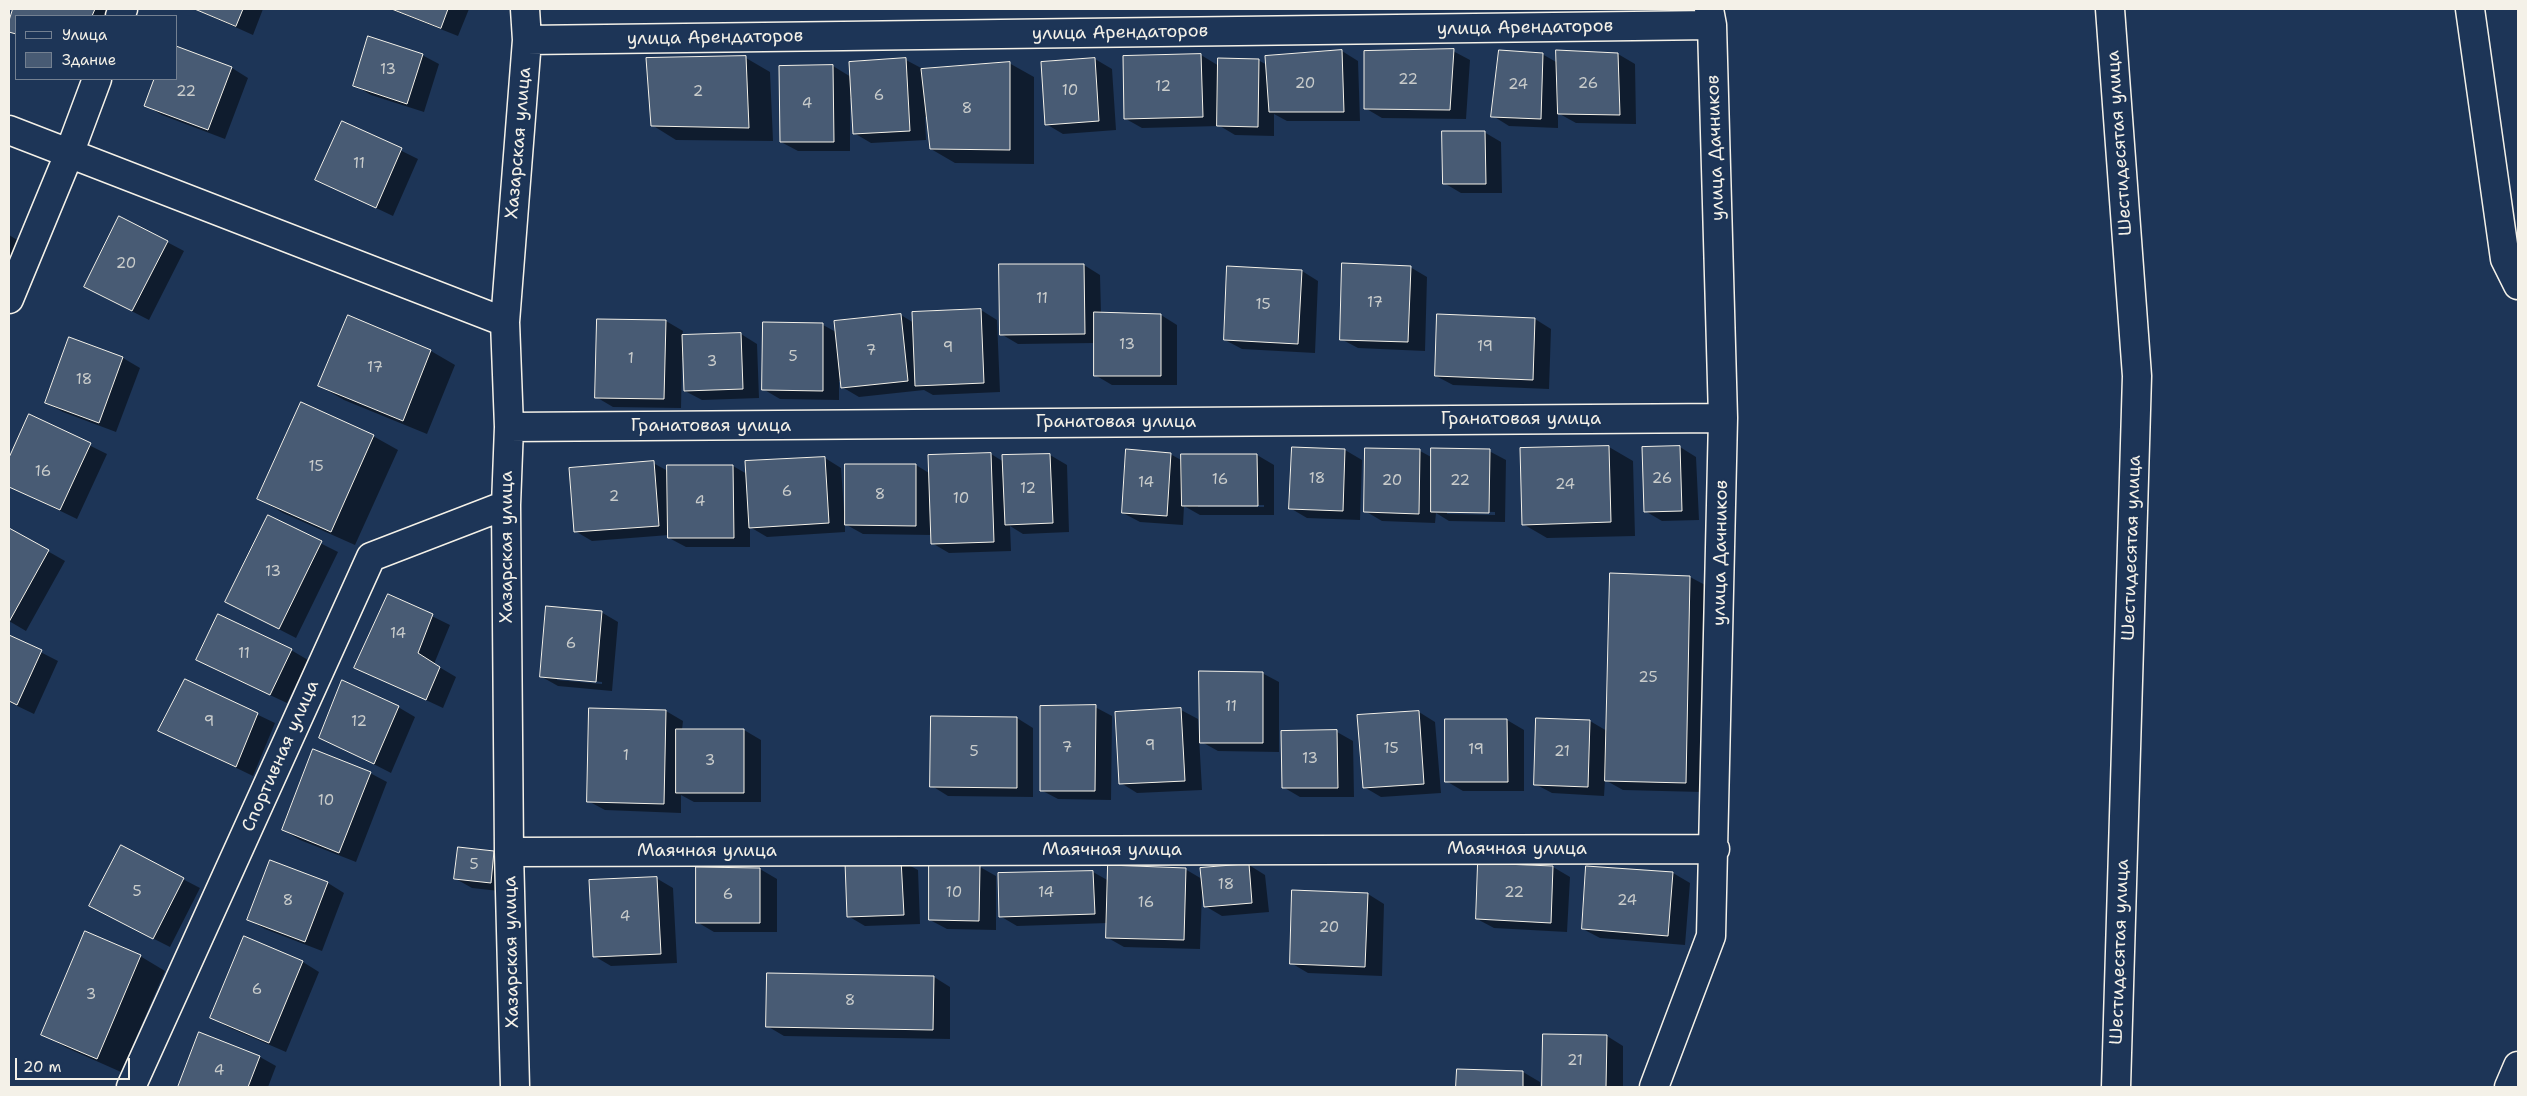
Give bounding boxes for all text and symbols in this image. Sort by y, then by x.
legend [15,15,178,80]
street label: улица Арендаторов [1437,16,1613,40]
street label: улица Арендаторов [1032,21,1208,45]
text: Улица [62,25,107,45]
street label: улица Арендаторов [627,26,803,50]
text: Здание [62,50,116,70]
street label: Шестидесятая улица [2103,50,2137,236]
house number: 13 [380,61,396,79]
street label: Хазарская улица [502,66,536,220]
house number: 22 [1398,71,1418,89]
house number: 20 [1295,75,1315,93]
house number: 26 [1578,75,1598,93]
street label: улица Дачников [1703,75,1729,221]
house number: 24 [1508,76,1528,94]
house number: 12 [1155,78,1171,96]
house number: 10 [1062,82,1078,100]
house number: 22 [176,83,196,101]
house number: 2 [693,83,703,101]
house number: 6 [874,87,884,105]
house number: 4 [802,95,812,113]
house number: 8 [962,100,972,118]
house number: 11 [353,155,365,173]
house number: 20 [116,255,136,273]
house number: 11 [1036,290,1048,308]
house number: 17 [1367,294,1383,312]
house number: 15 [1255,296,1271,314]
house number: 13 [1119,336,1135,354]
house number: 19 [1477,338,1493,356]
house number: 9 [943,339,953,357]
house number: 7 [866,342,876,360]
house number: 5 [788,348,798,366]
house number: 1 [628,350,634,368]
house number: 3 [707,353,717,371]
house number: 17 [367,359,383,377]
house number: 18 [76,371,92,389]
street label: Гранатовая улица [1441,408,1601,430]
street label: Гранатовая улица [1036,411,1196,433]
street label: Гранатовая улица [631,415,791,437]
street label: Шестидесятая улица [2118,455,2146,641]
house number: 15 [308,458,324,476]
house number: 16 [35,463,51,481]
house number: 18 [1309,470,1325,488]
house number: 26 [1652,470,1672,488]
street label: Хазарская улица [496,471,518,623]
house number: 16 [1212,471,1228,489]
house number: 20 [1382,472,1402,490]
house number: 22 [1450,472,1470,490]
house number: 14 [1138,474,1154,492]
house number: 24 [1555,476,1575,494]
house number: 12 [1020,480,1036,498]
street label: улица Дачников [1709,480,1733,626]
house number: 6 [782,483,792,501]
house number: 8 [875,486,885,504]
house number: 2 [609,488,619,506]
house number: 10 [953,490,969,508]
house number: 4 [695,493,705,511]
house number: 13 [265,563,281,581]
house number: 14 [390,625,406,643]
house number: 6 [566,635,576,653]
house number: 11 [238,645,250,663]
house number: 25 [1638,669,1658,687]
street label: Спортивная улица [238,677,324,835]
house number: 11 [1225,698,1237,716]
house number: 9 [204,713,214,731]
house number: 12 [351,713,367,731]
house number: 9 [1145,737,1155,755]
house number: 7 [1062,739,1072,757]
house number: 15 [1383,740,1399,758]
house number: 19 [1468,741,1484,759]
house number: 5 [969,743,979,761]
house number: 21 [1554,743,1570,761]
house number: 1 [623,747,629,765]
house number: 13 [1302,750,1318,768]
house number: 3 [705,752,715,770]
house number: 10 [318,792,334,810]
street label: Маячная улица [1447,838,1587,860]
street label: Маячная улица [1042,839,1182,861]
street label: Маячная улица [637,840,777,862]
house number: 5 [469,856,479,874]
street label: Шестидесятая улица [2106,859,2134,1045]
street label: Хазарская улица [500,876,524,1028]
house number: 18 [1218,876,1234,894]
house number: 5 [132,883,142,901]
house number: 10 [946,884,962,902]
house number: 14 [1038,884,1054,902]
house number: 22 [1504,884,1524,902]
house number: 6 [723,886,733,904]
house number: 8 [283,892,293,910]
house number: 24 [1617,892,1637,910]
house number: 16 [1138,894,1154,912]
house number: 4 [620,908,630,926]
house number: 20 [1319,919,1339,937]
house number: 6 [252,981,262,999]
house number: 3 [86,986,96,1004]
house number: 8 [845,992,855,1010]
scale bar [18,1048,132,1080]
house number: 21 [1567,1052,1583,1070]
text: 20 m [23,1057,62,1077]
house number: 4 [214,1062,224,1080]

